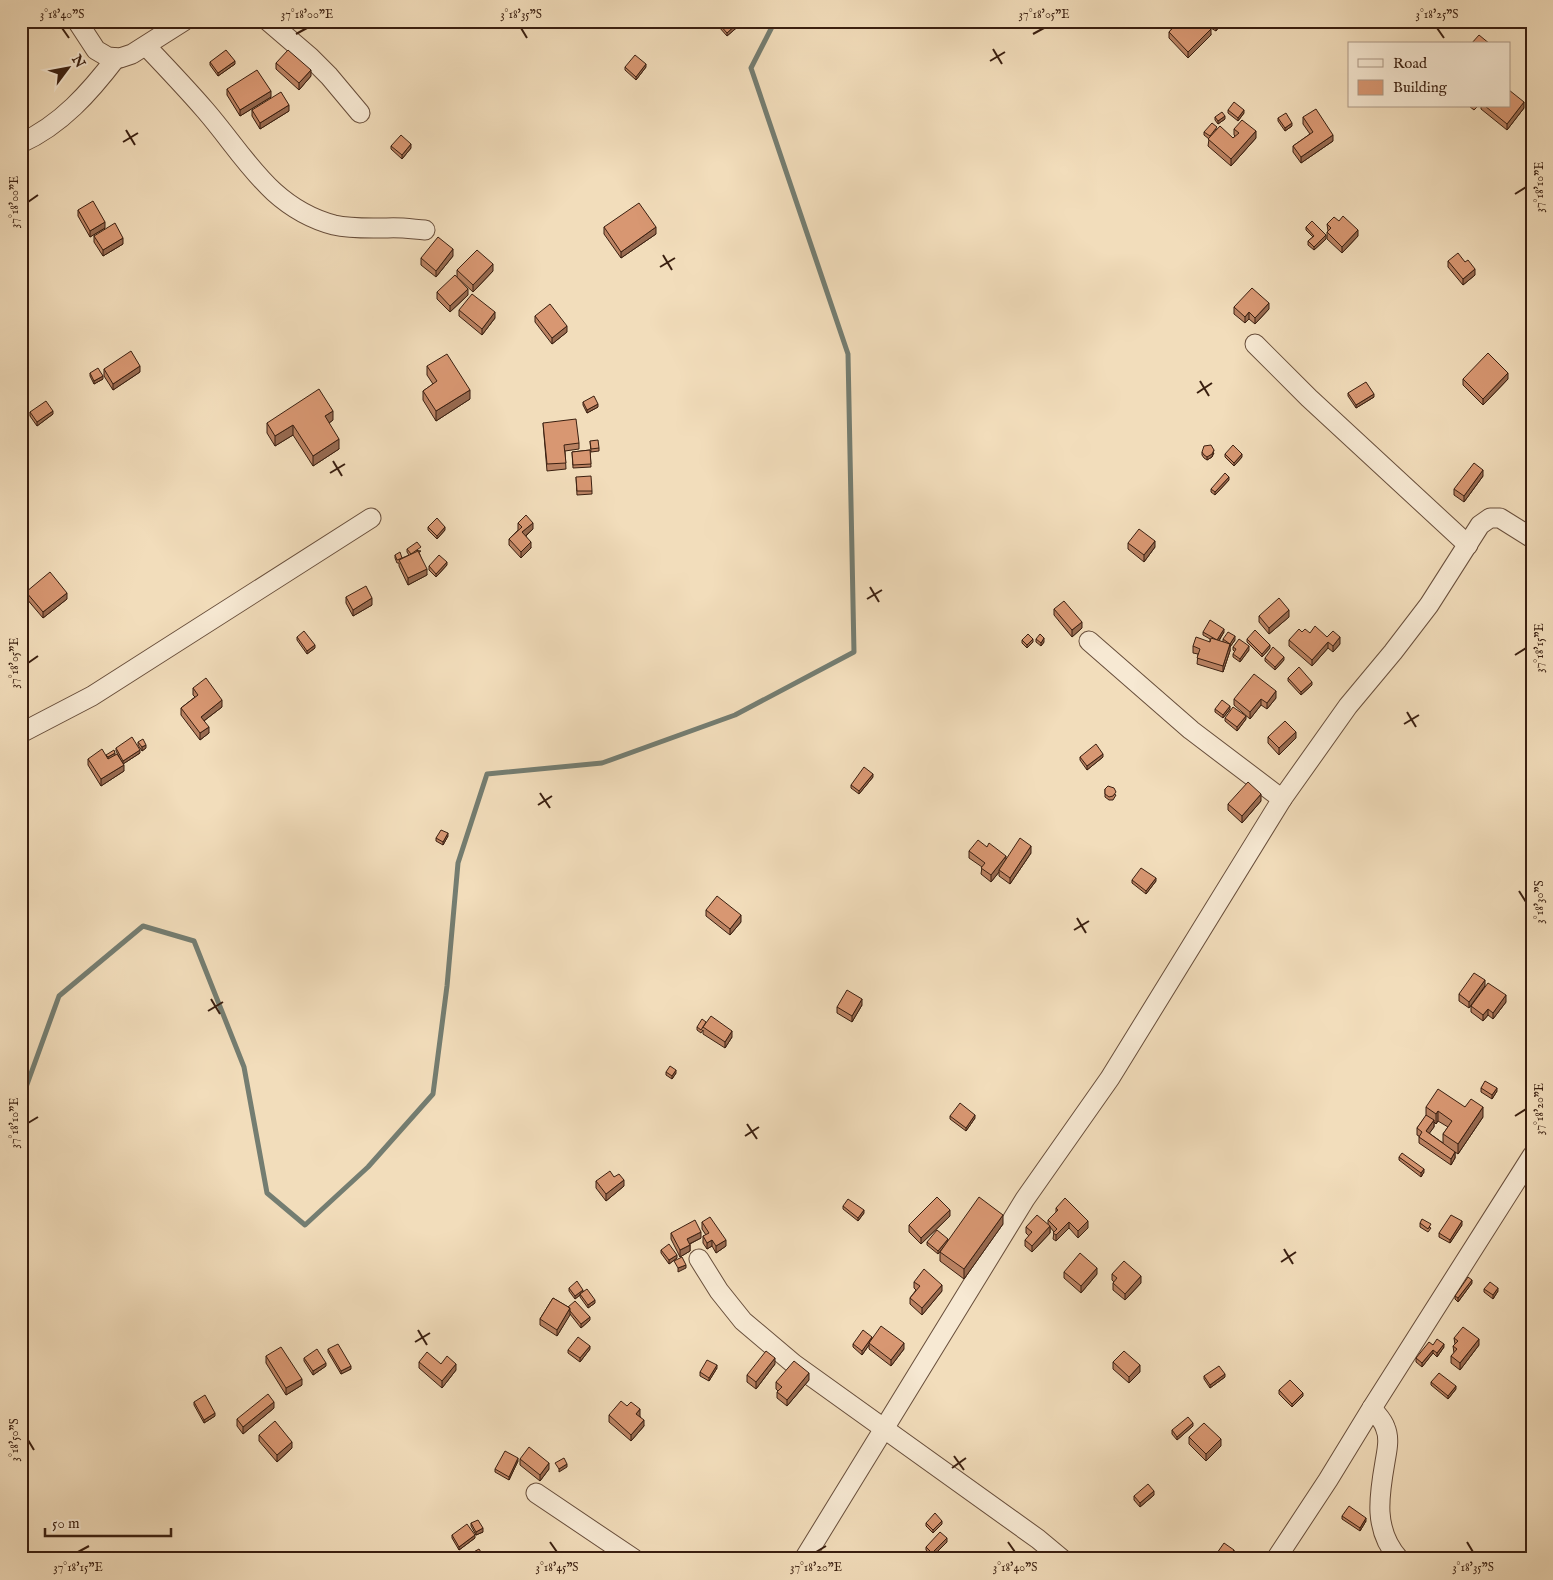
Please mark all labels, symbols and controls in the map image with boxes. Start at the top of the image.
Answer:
text: 3°18'40"S [40,7,84,22]
text: 37°18'00"E [281,7,333,22]
text: 3°18'35"S [500,7,542,22]
text: 37°18'05"E [1019,7,1069,22]
text: 3°18'25"S [1416,7,1458,22]
north arrow [42,42,92,92]
legend [1348,42,1510,108]
text: N [67,51,89,72]
text: Road [1393,54,1428,73]
text: Building [1393,78,1448,97]
text: 37°18'10"E [1532,162,1547,212]
text: 37°18'00"E [7,176,22,228]
text: 37°18'15"E [1532,623,1547,673]
text: 37°18'05"E [7,638,22,688]
text: 3°18'30"S [1532,880,1547,924]
text: 37°18'20"E [1532,1083,1547,1135]
text: 37°18'10"E [7,1098,22,1148]
text: 3°18'50"S [7,1418,22,1462]
scale bar [45,1505,171,1537]
text: 50 m [52,1514,80,1533]
text: 37°18'15"E [53,1560,103,1575]
text: 3°18'45"S [535,1560,579,1575]
text: 37°18'20"E [790,1560,842,1575]
text: 3°18'40"S [993,1560,1037,1575]
text: 3°18'35"S [1452,1560,1494,1575]

